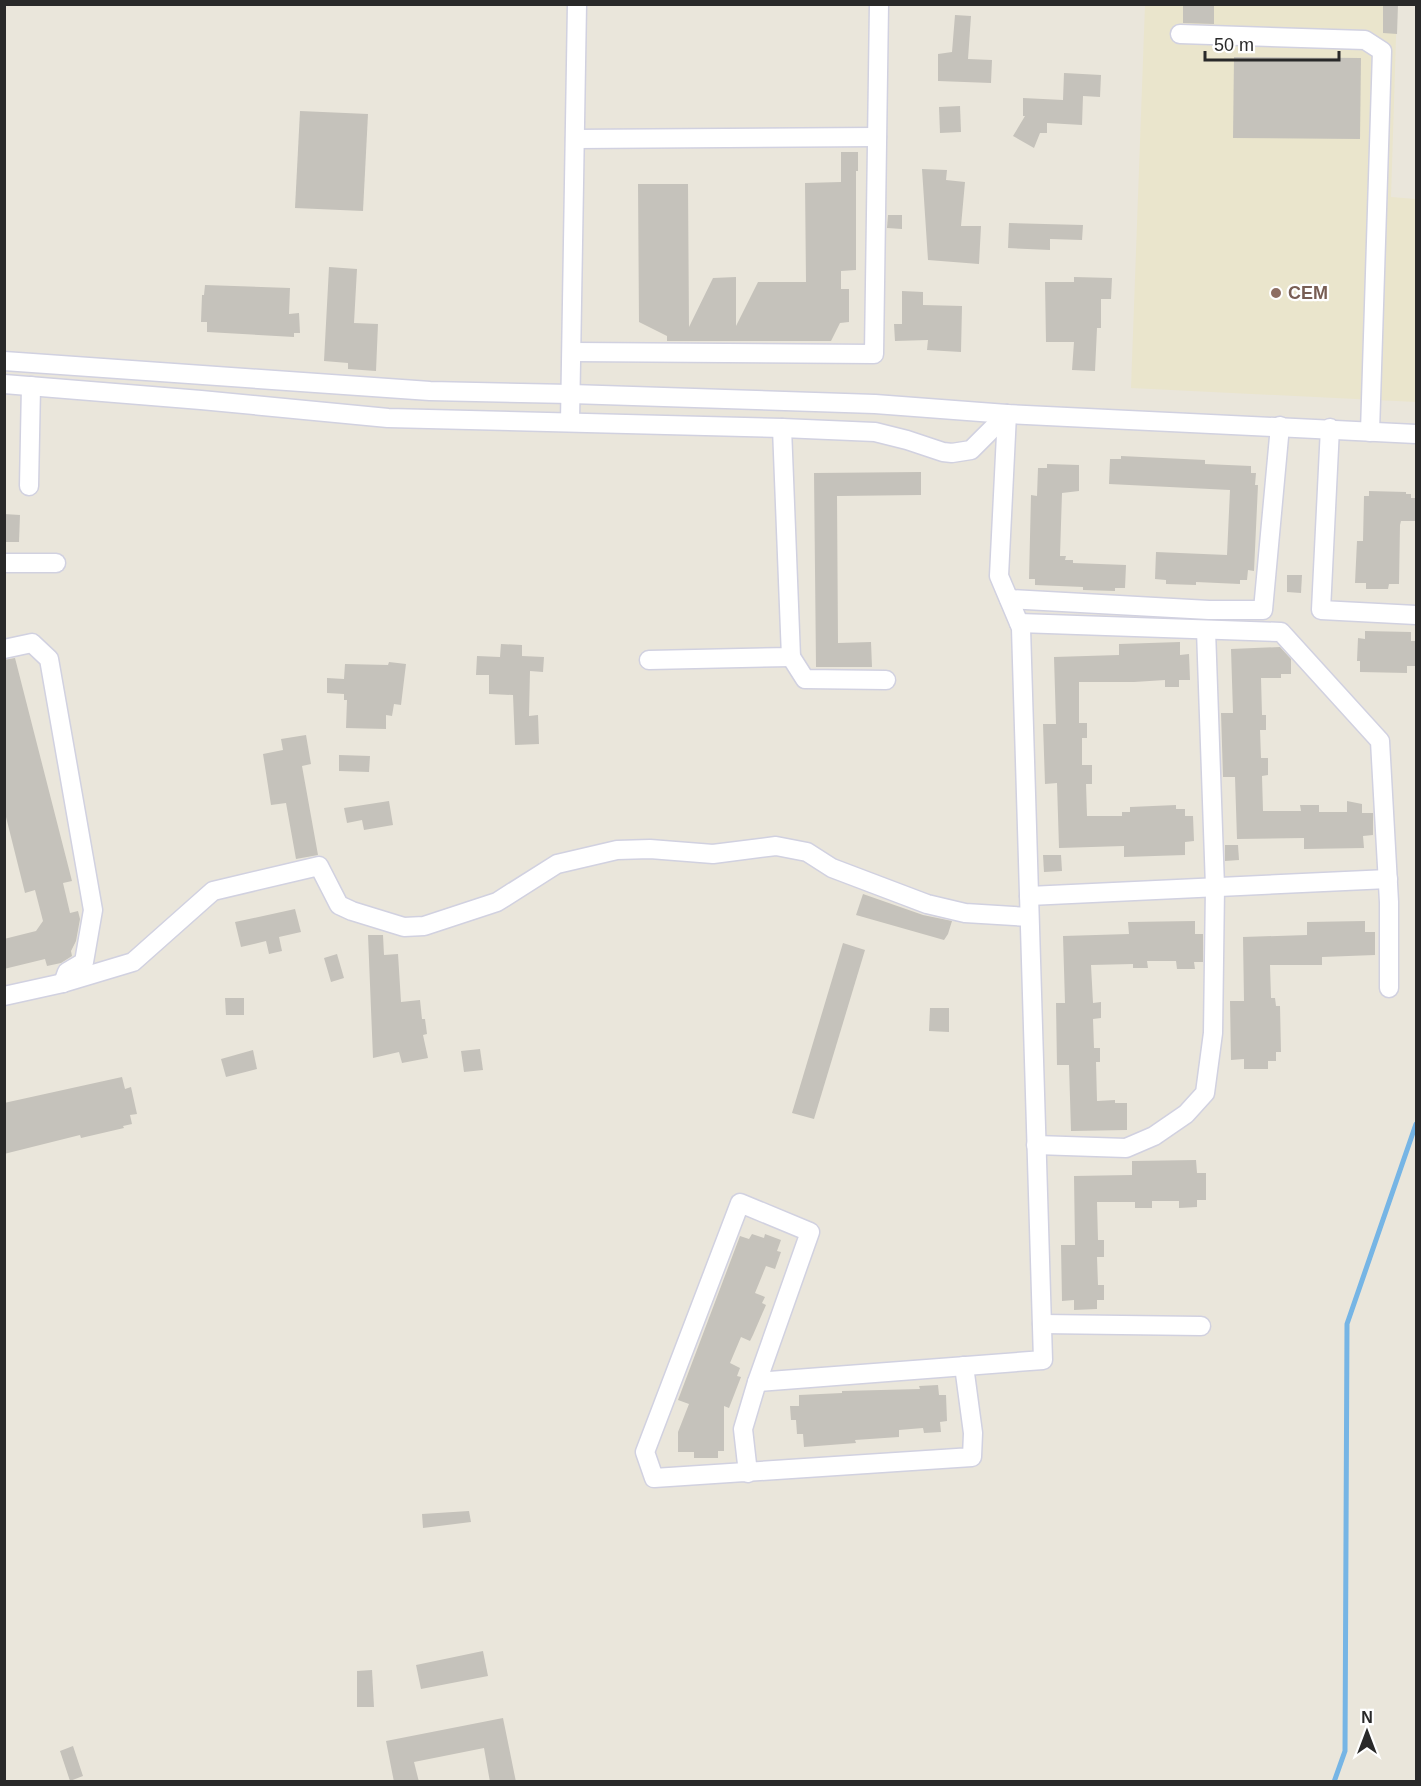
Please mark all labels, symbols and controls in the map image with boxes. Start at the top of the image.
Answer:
scale bar [1205,24,1338,62]
text: 50 m [1214,35,1254,55]
place label: CEM [1288,283,1328,303]
marker: CEM [1269,286,1283,300]
north arrow [1337,1702,1397,1762]
text: N [1361,1709,1373,1726]

